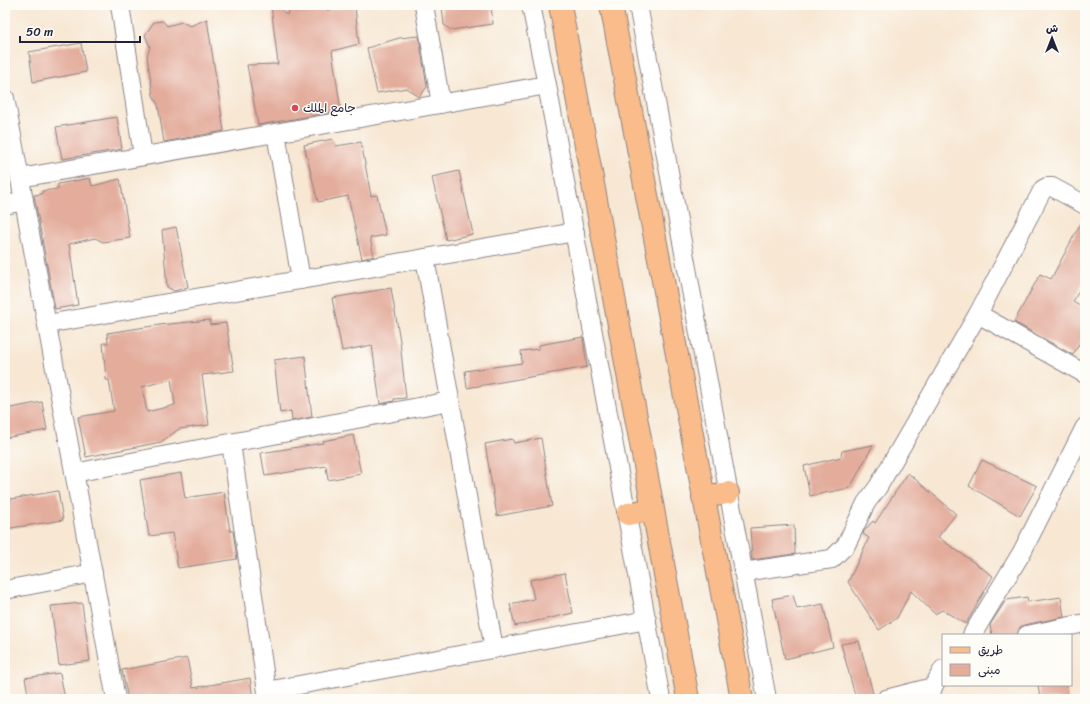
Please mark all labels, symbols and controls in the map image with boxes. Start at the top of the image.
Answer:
scale bar [20,18,140,44]
north arrow [1032,18,1072,58]
text: ش [1046,19,1058,38]
text: 50 m [26,21,53,43]
place label: جامع الملك [303,97,356,119]
marker: جامع الملك [290,103,300,113]
legend [942,634,1072,686]
text: طريق [978,639,1003,661]
text: مبنى [978,659,1001,681]

